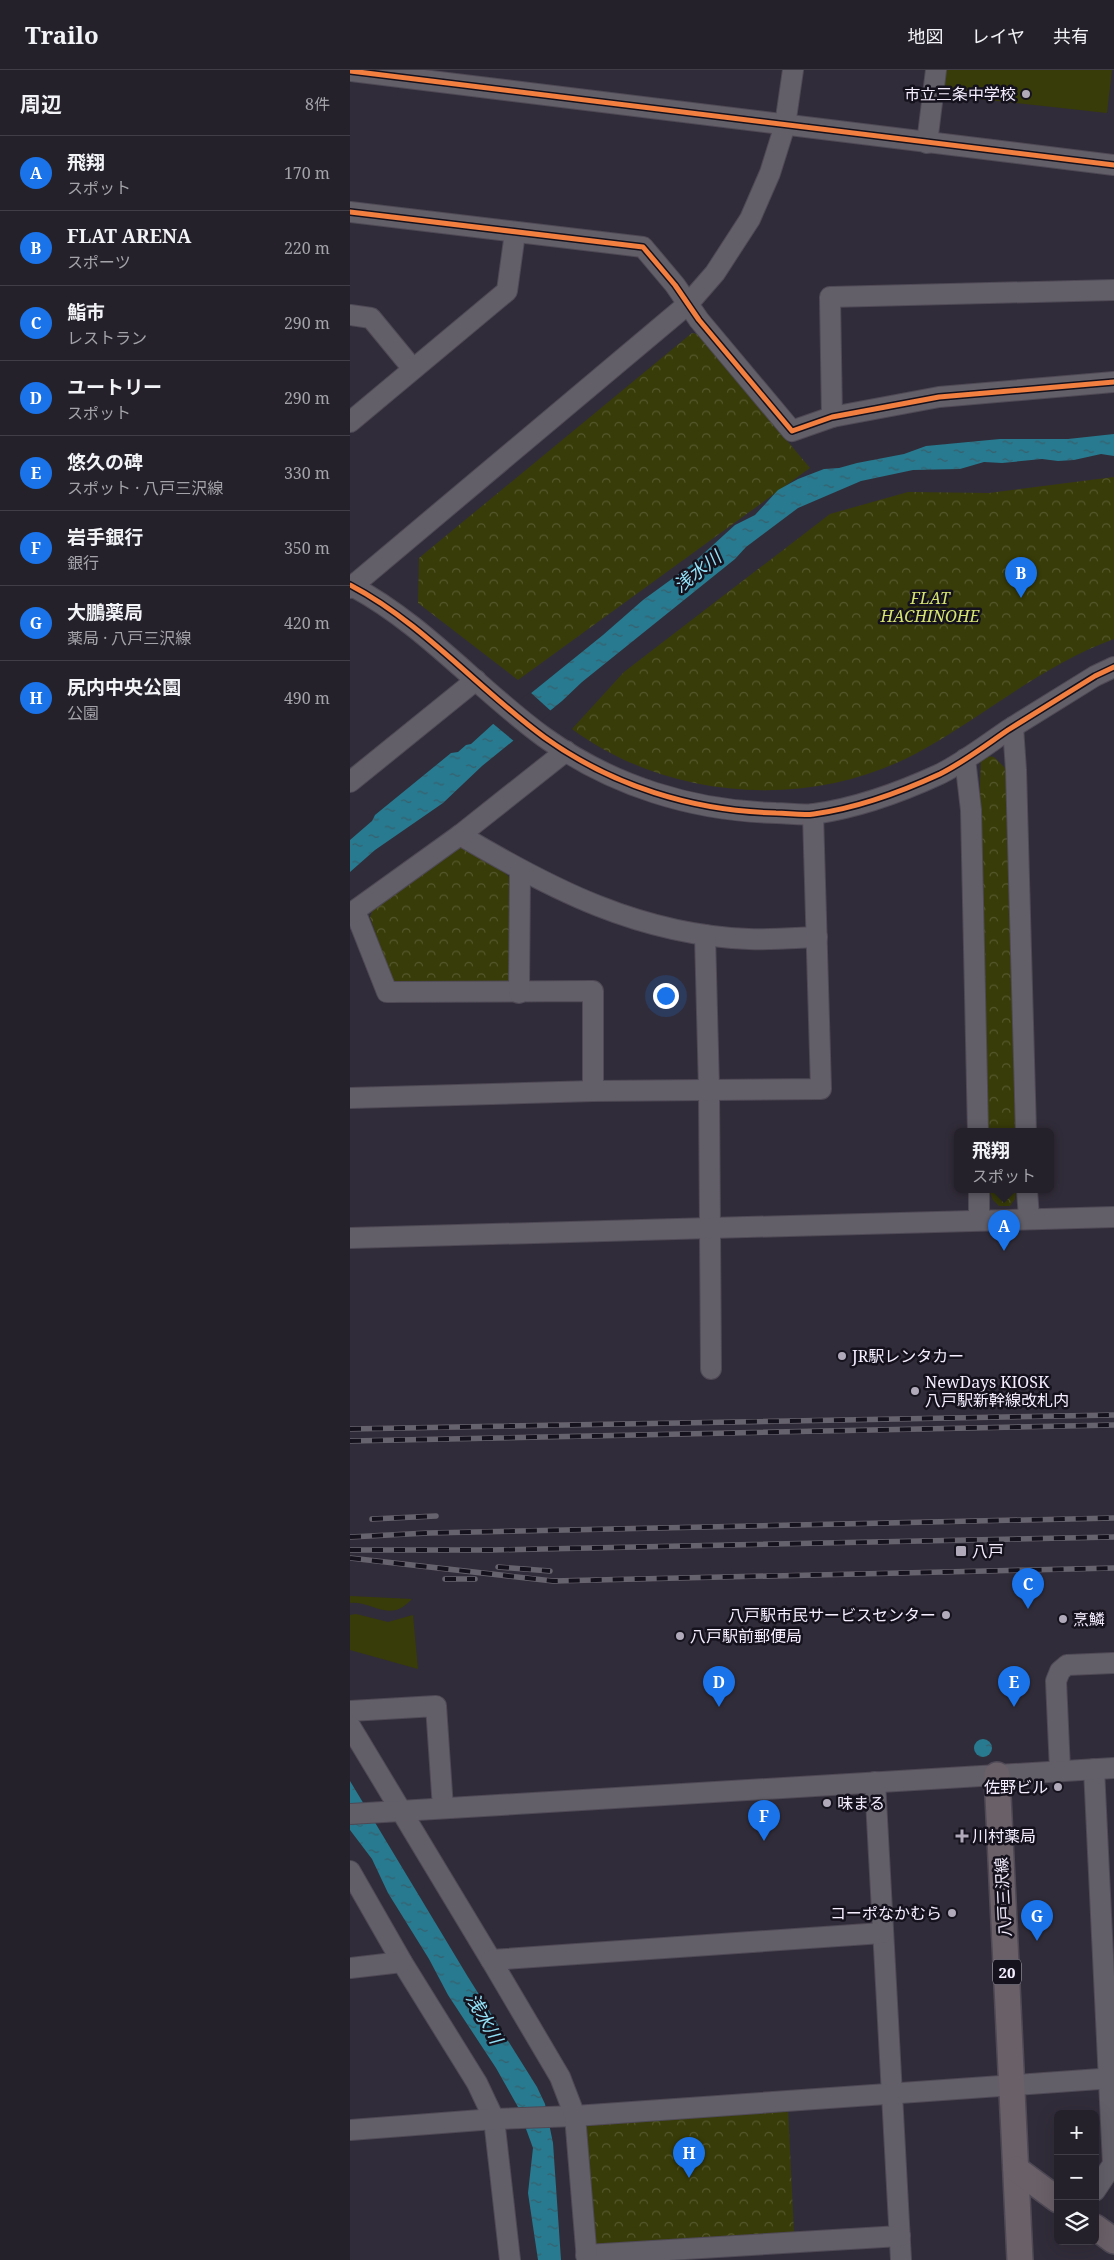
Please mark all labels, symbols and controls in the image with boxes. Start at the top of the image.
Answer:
text: Trailo [25,18,99,51]
text: 地図 [908,24,944,48]
text: レイヤ [972,24,1025,48]
text: 共有 [1053,24,1089,48]
place label: 市立三条中学校 [904,83,1016,105]
marker: 市立三条中学校 [1020,88,1032,100]
text: 周辺 [20,90,62,118]
text: 8件 [305,93,330,115]
text: 飛翔 [67,149,105,175]
text: A [30,162,42,184]
text: 170 m [284,162,330,184]
text: スポット [67,177,131,199]
text: FLAT ARENA [67,223,191,249]
text: B [31,237,41,259]
text: 220 m [284,237,330,259]
text: スポーツ [67,251,131,273]
text: 鮨市 [67,299,105,325]
text: C [31,312,41,334]
text: 290 m [284,312,330,334]
text: レストラン [67,327,147,349]
text: ユートリー [67,374,162,400]
text: D [30,387,42,409]
text: 290 m [284,387,330,409]
text: スポット [67,402,131,424]
text: 悠久の碑 [67,449,143,475]
text: E [31,462,41,484]
text: 330 m [284,462,330,484]
text: スポット · 八戸三沢線 [67,477,223,499]
text: 岩手銀行 [67,524,143,550]
text: F [31,537,41,559]
text: 350 m [284,537,330,559]
water label: 浅水川 [668,544,727,597]
text: 銀行 [67,552,99,574]
pin: B [1005,557,1037,598]
park label: FLAT HACHINOHE [880,587,981,627]
text: 大鵬薬局 [67,599,143,625]
text: G [30,612,42,634]
text: 420 m [284,612,330,634]
text: 薬局 · 八戸三沢線 [67,627,191,649]
text: 尻内中央公園 [67,674,181,700]
text: H [29,687,43,709]
text: 490 m [284,687,330,709]
text: 公園 [67,702,99,724]
your location [653,983,679,1009]
popup [954,1128,1054,1193]
text: 飛翔 [972,1137,1010,1163]
text: スポット [972,1165,1036,1187]
pin: A [988,1210,1020,1251]
place label: JR駅レンタカー [851,1345,964,1367]
marker: JR駅レンタカー [836,1350,848,1362]
place label: NewDays KIOSK 八戸駅新幹線改札内 [925,1371,1069,1411]
marker: NewDays KIOSK 八戸駅新幹線改札内 [909,1385,921,1397]
place label: 八戸 [972,1540,1004,1562]
marker: 八戸 [954,1544,968,1558]
pin: C [1012,1568,1044,1609]
place label: 八戸駅市民サービスセンター [728,1604,936,1626]
place label: 烹鱗 [1073,1608,1105,1630]
marker: 八戸駅市民サービスセンター [940,1609,952,1621]
marker: 烹鱗 [1057,1613,1069,1625]
place label: 八戸駅前郵便局 [690,1625,802,1647]
marker: 八戸駅前郵便局 [674,1630,686,1642]
pin: D [703,1666,735,1707]
pin: E [998,1666,1030,1707]
place label: 佐野ビル [984,1776,1048,1798]
marker: 佐野ビル [1052,1781,1064,1793]
place label: 味まる [837,1792,885,1814]
marker: 味まる [821,1797,833,1809]
pin: F [748,1800,780,1841]
place label: 川村薬局 [972,1825,1036,1847]
marker: 川村薬局 [956,1830,968,1842]
street label: 八戸三沢線 [990,1856,1016,1938]
pin: G [1021,1900,1053,1941]
place label: コーポなかむら [830,1902,942,1924]
marker: コーポなかむら [946,1907,958,1919]
road number: 20 [993,1960,1021,1984]
water label: 浅水川 [461,1989,510,2049]
map controls [1054,2110,1099,2245]
button: + [1054,2110,1099,2155]
pin: H [673,2137,705,2178]
button: − [1054,2155,1099,2200]
button: layers [1054,2200,1099,2245]

